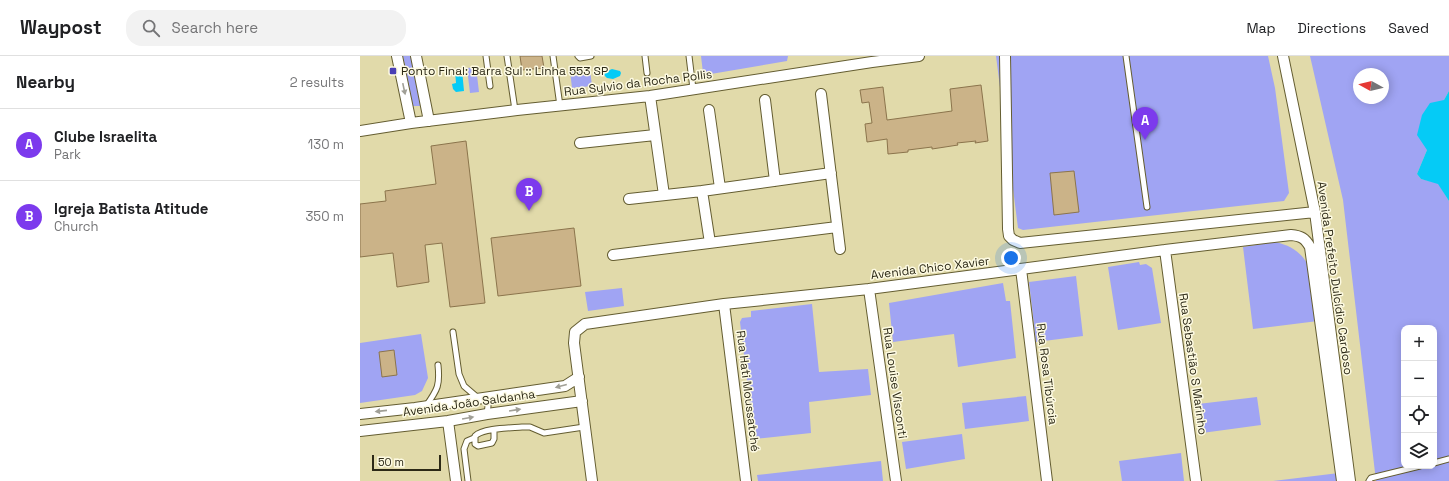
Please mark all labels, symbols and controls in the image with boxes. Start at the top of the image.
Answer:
search box [126,10,406,46]
text: Waypost [20,15,102,40]
icon: search [140,17,162,39]
text: Search here [172,18,258,37]
text: Map [1246,19,1276,37]
text: Directions [1298,19,1366,37]
text: Saved [1388,19,1429,37]
place label: Ponto Final: Barra Sul :: Linha 553 SP [401,63,608,79]
marker: Ponto Final: Barra Sul :: Linha 553 SP [388,66,398,76]
street label: Rua Sylvio da Rocha Pollis [563,66,713,100]
north arrow [1353,68,1389,104]
text: Nearby [16,71,75,93]
text: 2 results [290,74,344,91]
one-way arrow [402,83,408,96]
pin: A [1132,107,1158,140]
text: Clube Israelita [54,127,157,146]
text: A [25,136,33,153]
text: 130 m [308,136,344,153]
text: Park [54,146,81,163]
pin: B [516,178,542,211]
street label: Avenida Prefeito Dulcídio Cardoso [1313,180,1357,376]
text: Igreja Batista Atitude [54,199,208,218]
text: B [25,208,33,225]
text: 350 m [306,208,344,225]
text: Church [54,218,99,235]
your location [1001,248,1021,268]
street label: Avenida Chico Xavier [870,253,991,283]
street label: Rua Sebastião S Marinho [1175,292,1211,436]
street label: Rua Rosa Tibúrcia [1033,322,1061,426]
map controls [1401,325,1437,469]
button: + [1401,325,1437,361]
street label: Rua Louise Visconti [879,326,911,440]
street label: Rua Hati Moussatché [733,329,763,453]
button: − [1401,361,1437,397]
one-way arrow [555,383,567,389]
street label: Avenida João Saldanha [402,386,536,420]
button: locate [1401,397,1437,433]
one-way arrow [509,407,521,413]
one-way arrow [375,408,387,415]
one-way arrow [462,414,474,420]
button: layers [1401,433,1437,469]
scale bar [372,453,441,472]
text: 50 m [378,455,404,469]

